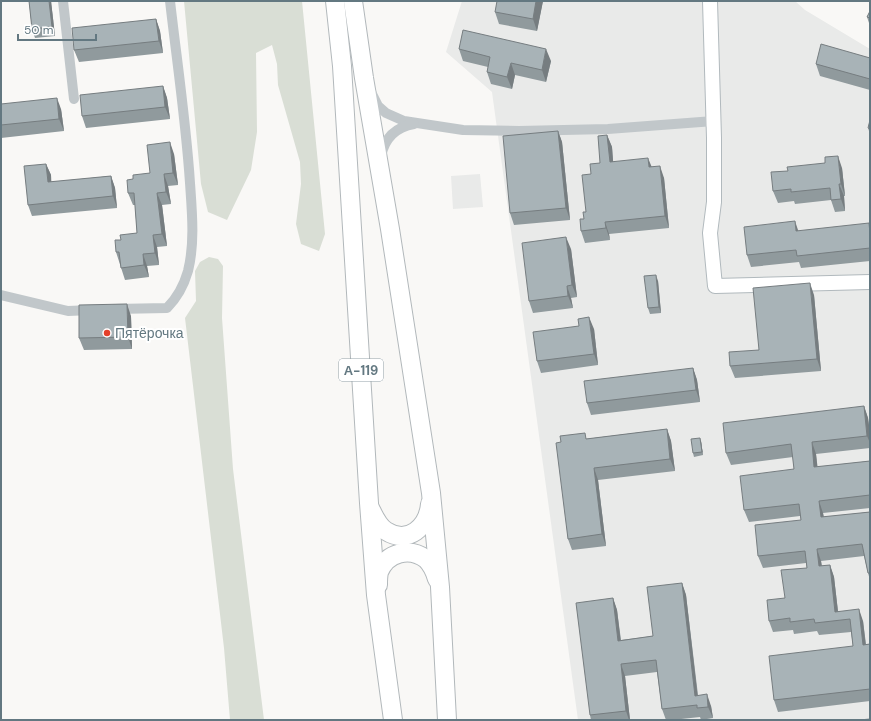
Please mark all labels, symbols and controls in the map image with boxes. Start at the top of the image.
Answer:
scale bar [18,16,96,42]
text: 50 m [24,22,53,38]
place label: Пятёрочка [115,324,184,342]
marker: Пятёрочка [102,328,112,338]
road number: А-119 [339,359,383,381]

